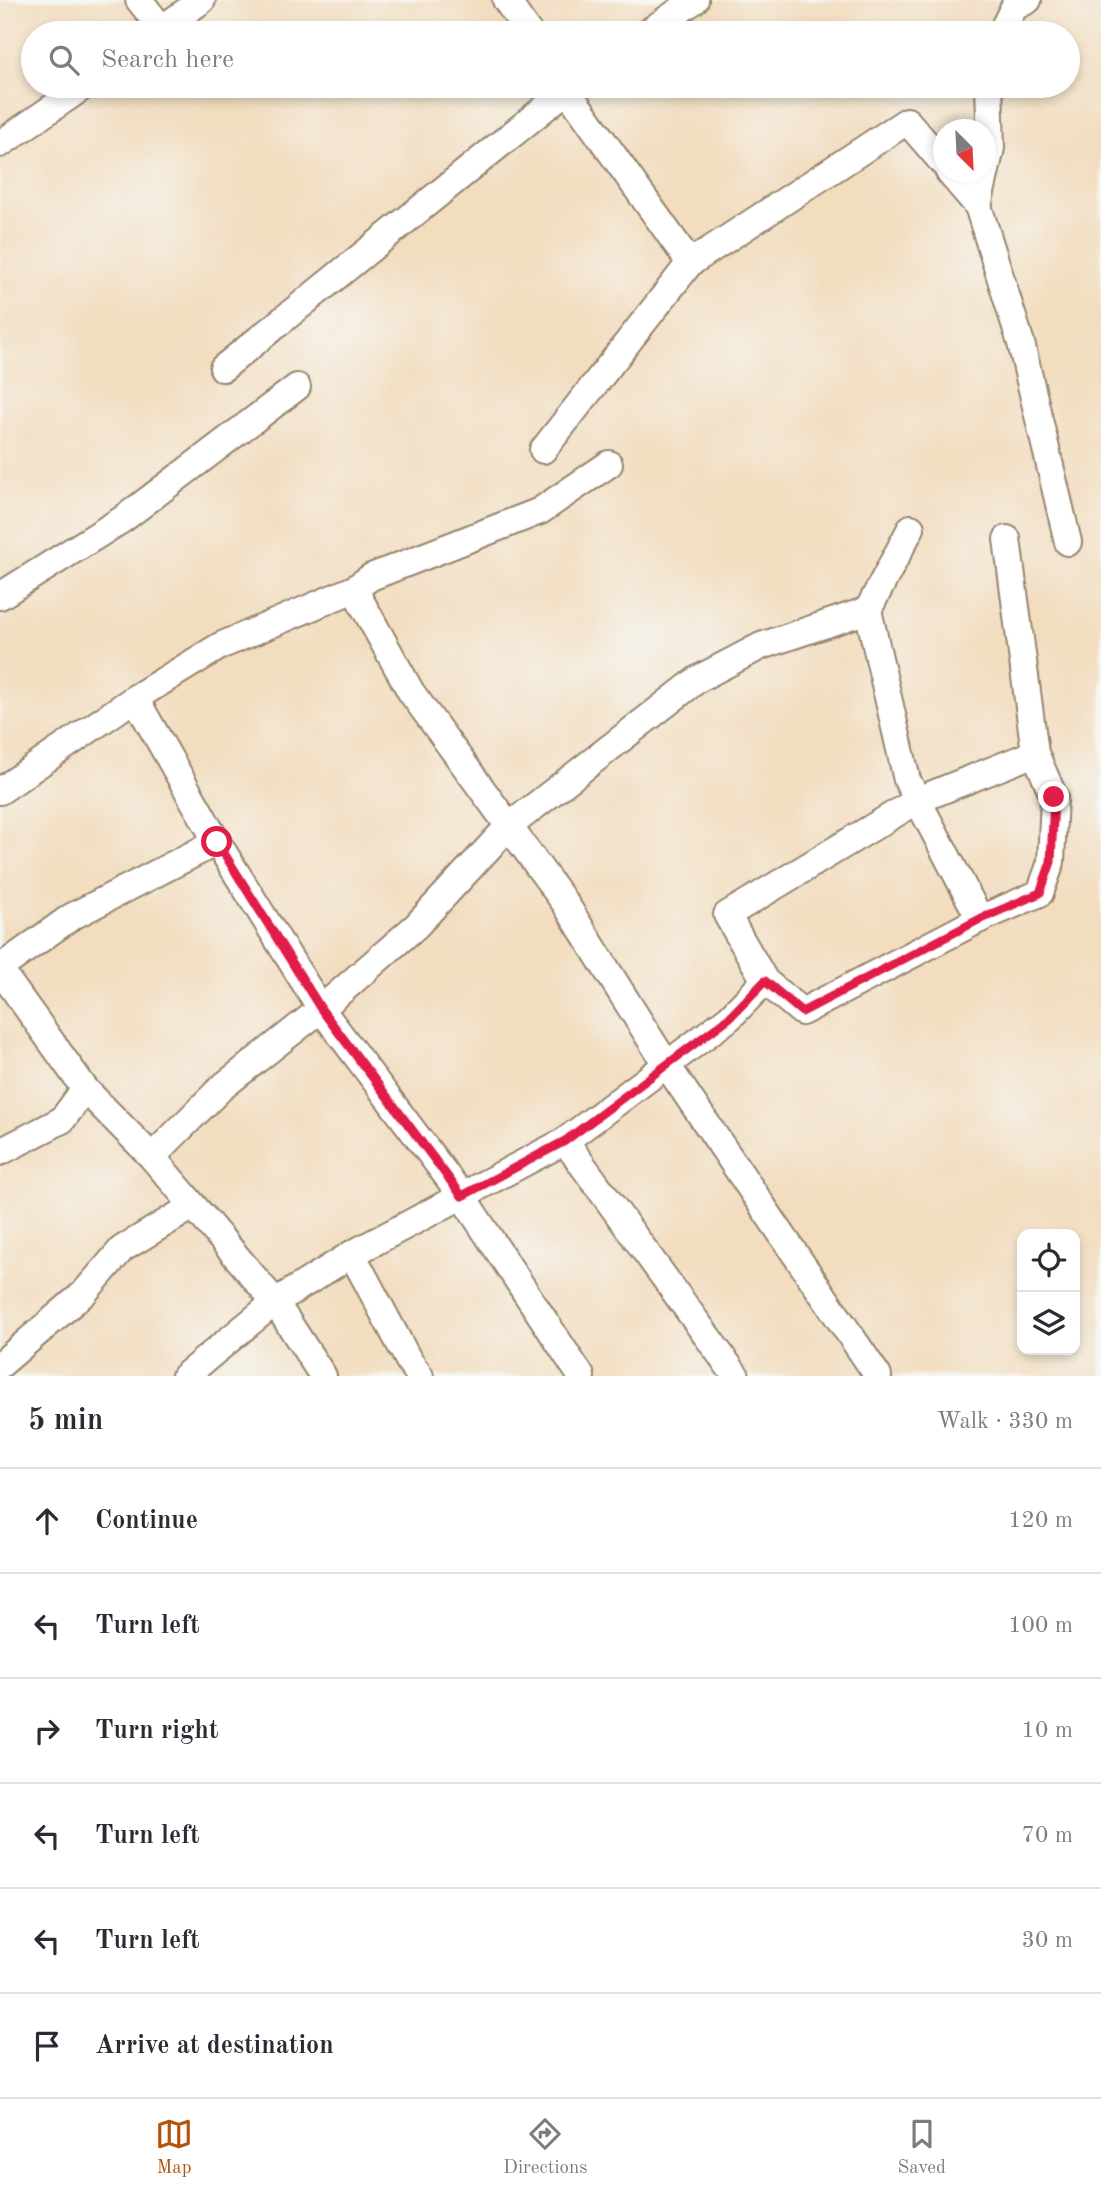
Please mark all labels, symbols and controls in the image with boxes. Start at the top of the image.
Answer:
search box [21,21,1080,98]
icon: search [45,41,83,79]
text: Search here [101,47,234,73]
north arrow [933,119,996,182]
route end [1038,781,1069,812]
route start [201,826,232,857]
map controls [1017,1229,1080,1355]
button: locate [1017,1229,1080,1292]
button: layers [1017,1292,1080,1355]
text: 5 min [28,1406,103,1436]
text: Walk · 330 m [937,1410,1073,1433]
icon: ahead [28,1502,66,1540]
text: Continue [95,1508,198,1534]
text: 120 m [1008,1509,1073,1532]
icon: left [28,1607,66,1645]
text: Turn left [95,1613,200,1639]
text: 100 m [1008,1614,1073,1637]
icon: right [28,1712,66,1750]
text: Turn right [95,1718,218,1744]
text: 10 m [1022,1719,1073,1742]
icon: left [28,1817,66,1855]
text: Turn left [95,1823,200,1849]
text: 70 m [1022,1824,1073,1847]
icon: left [28,1922,66,1960]
text: Turn left [95,1928,200,1954]
text: 30 m [1022,1929,1073,1952]
icon: arrive [28,2027,66,2065]
text: Arrive at destination [95,2033,334,2059]
tab: Map [155,2115,193,2180]
tab: Directions [503,2115,588,2180]
tab: Saved [898,2115,946,2180]

